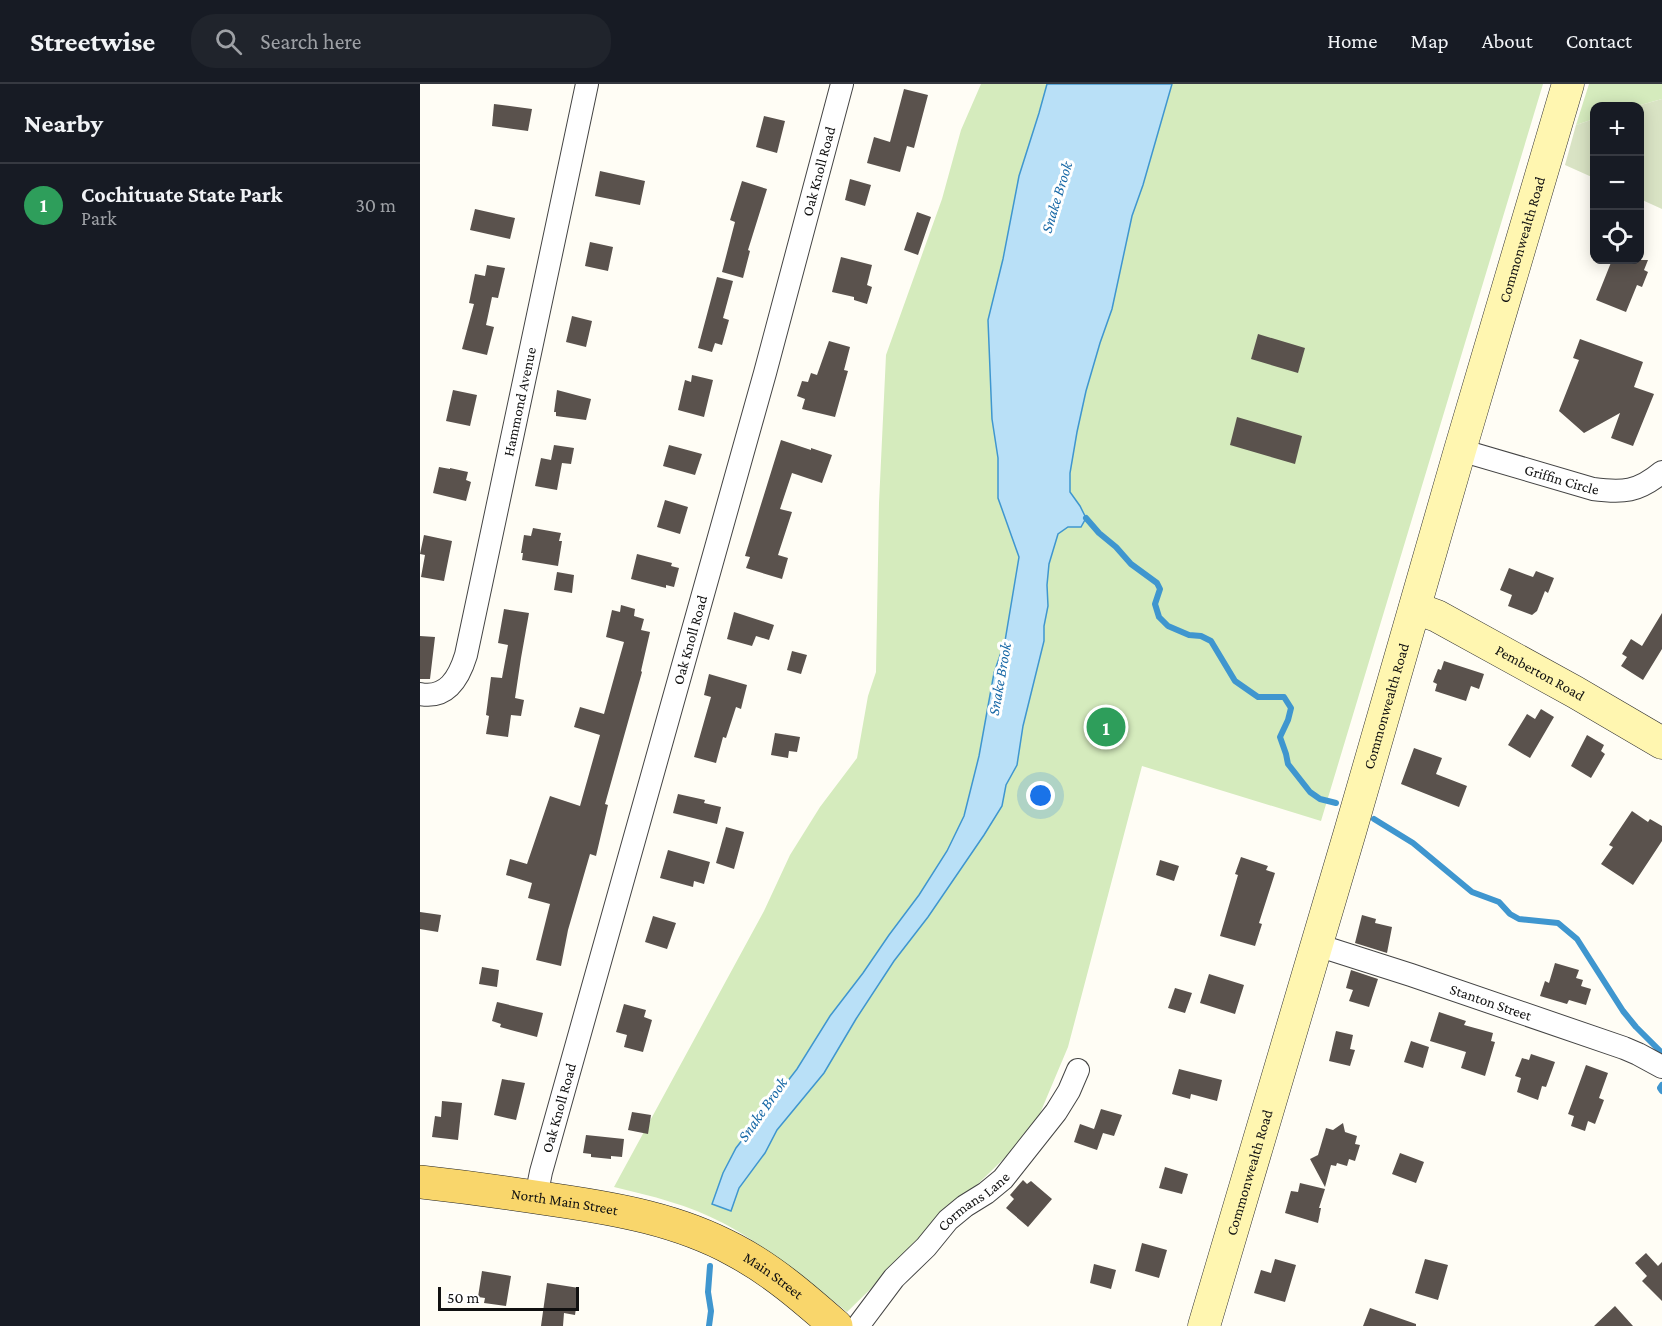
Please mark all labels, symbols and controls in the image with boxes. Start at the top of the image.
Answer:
search box [191,14,611,68]
icon: search [212,25,245,58]
text: Streetwise [30,26,155,57]
text: Search here [260,29,361,54]
text: Home [1327,29,1377,53]
text: Map [1410,29,1449,53]
text: About [1482,29,1533,53]
text: Contact [1566,29,1632,53]
map controls [1590,102,1644,264]
button: + [1590,102,1644,156]
text: Nearby [24,109,103,138]
street label: Oak Knoll Road [799,125,838,218]
button: − [1590,156,1644,210]
water label: Snake Brook [1038,158,1076,235]
street label: Commonwealth Road [1496,175,1548,304]
text: Cochituate State Park [81,182,283,207]
text: 1 [40,194,47,216]
text: 30 m [355,194,396,216]
text: Park [81,207,117,229]
button: locate [1590,210,1644,264]
street label: Hammond Avenue [500,345,539,458]
street label: Griffin Circle [1523,461,1600,498]
street label: Oak Knoll Road [670,593,710,687]
water label: Snake Brook [985,640,1014,717]
street label: Commonwealth Road [1360,641,1412,771]
street label: Pemberton Road [1493,642,1587,704]
pin: 1 [1086,704,1126,750]
your location [1026,781,1055,810]
street label: Stanton Street [1448,981,1535,1024]
street label: Oak Knoll Road [539,1061,579,1155]
water label: Snake Brook [734,1073,791,1144]
street label: Commonwealth Road [1223,1108,1276,1237]
street label: Cormans Lane [934,1169,1013,1234]
street label: North Main Street [510,1186,620,1219]
street label: Main Street [741,1249,807,1303]
scale bar [438,1284,579,1312]
text: 50 m [447,1289,479,1306]

